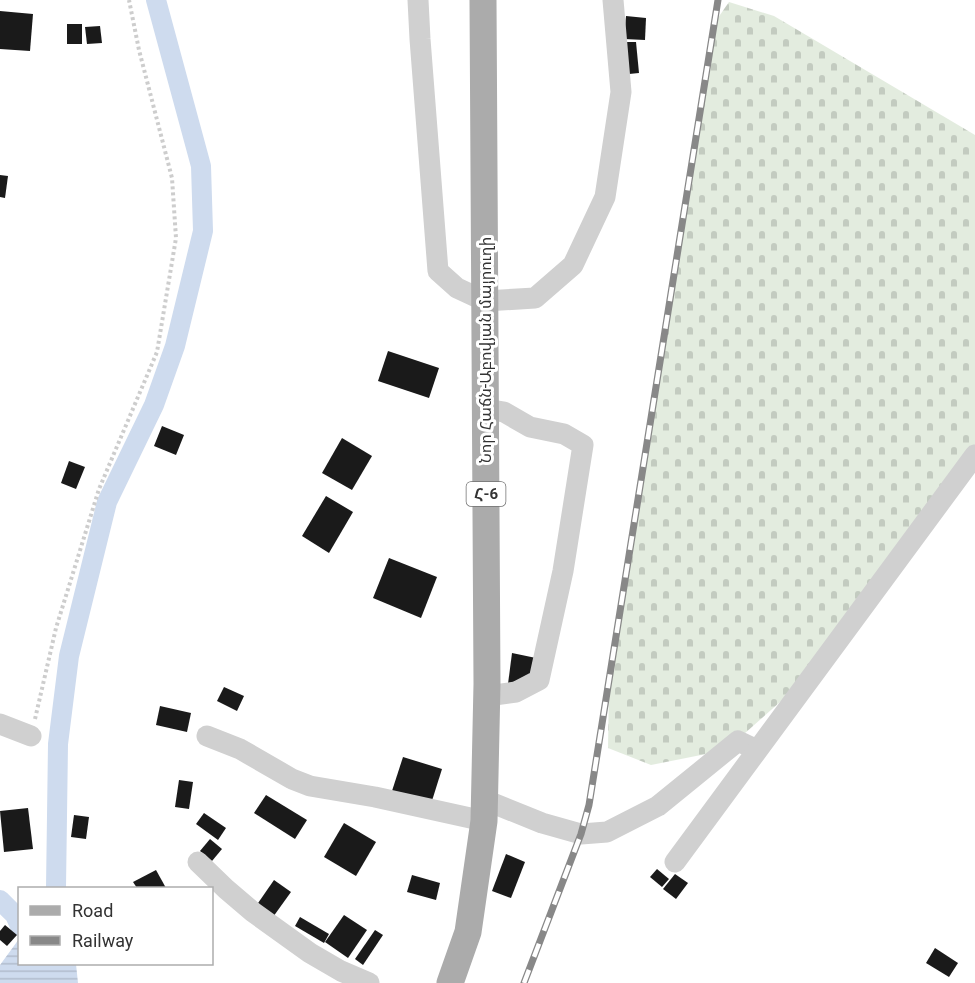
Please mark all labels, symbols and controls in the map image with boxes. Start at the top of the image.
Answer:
street label: Նոր Հաճն-Աբովյան մայրուղի [476,237,495,463]
road number: Հ-6 [466,482,506,506]
legend [18,887,213,965]
text: Road [72,900,113,921]
text: Railway [72,930,134,951]

